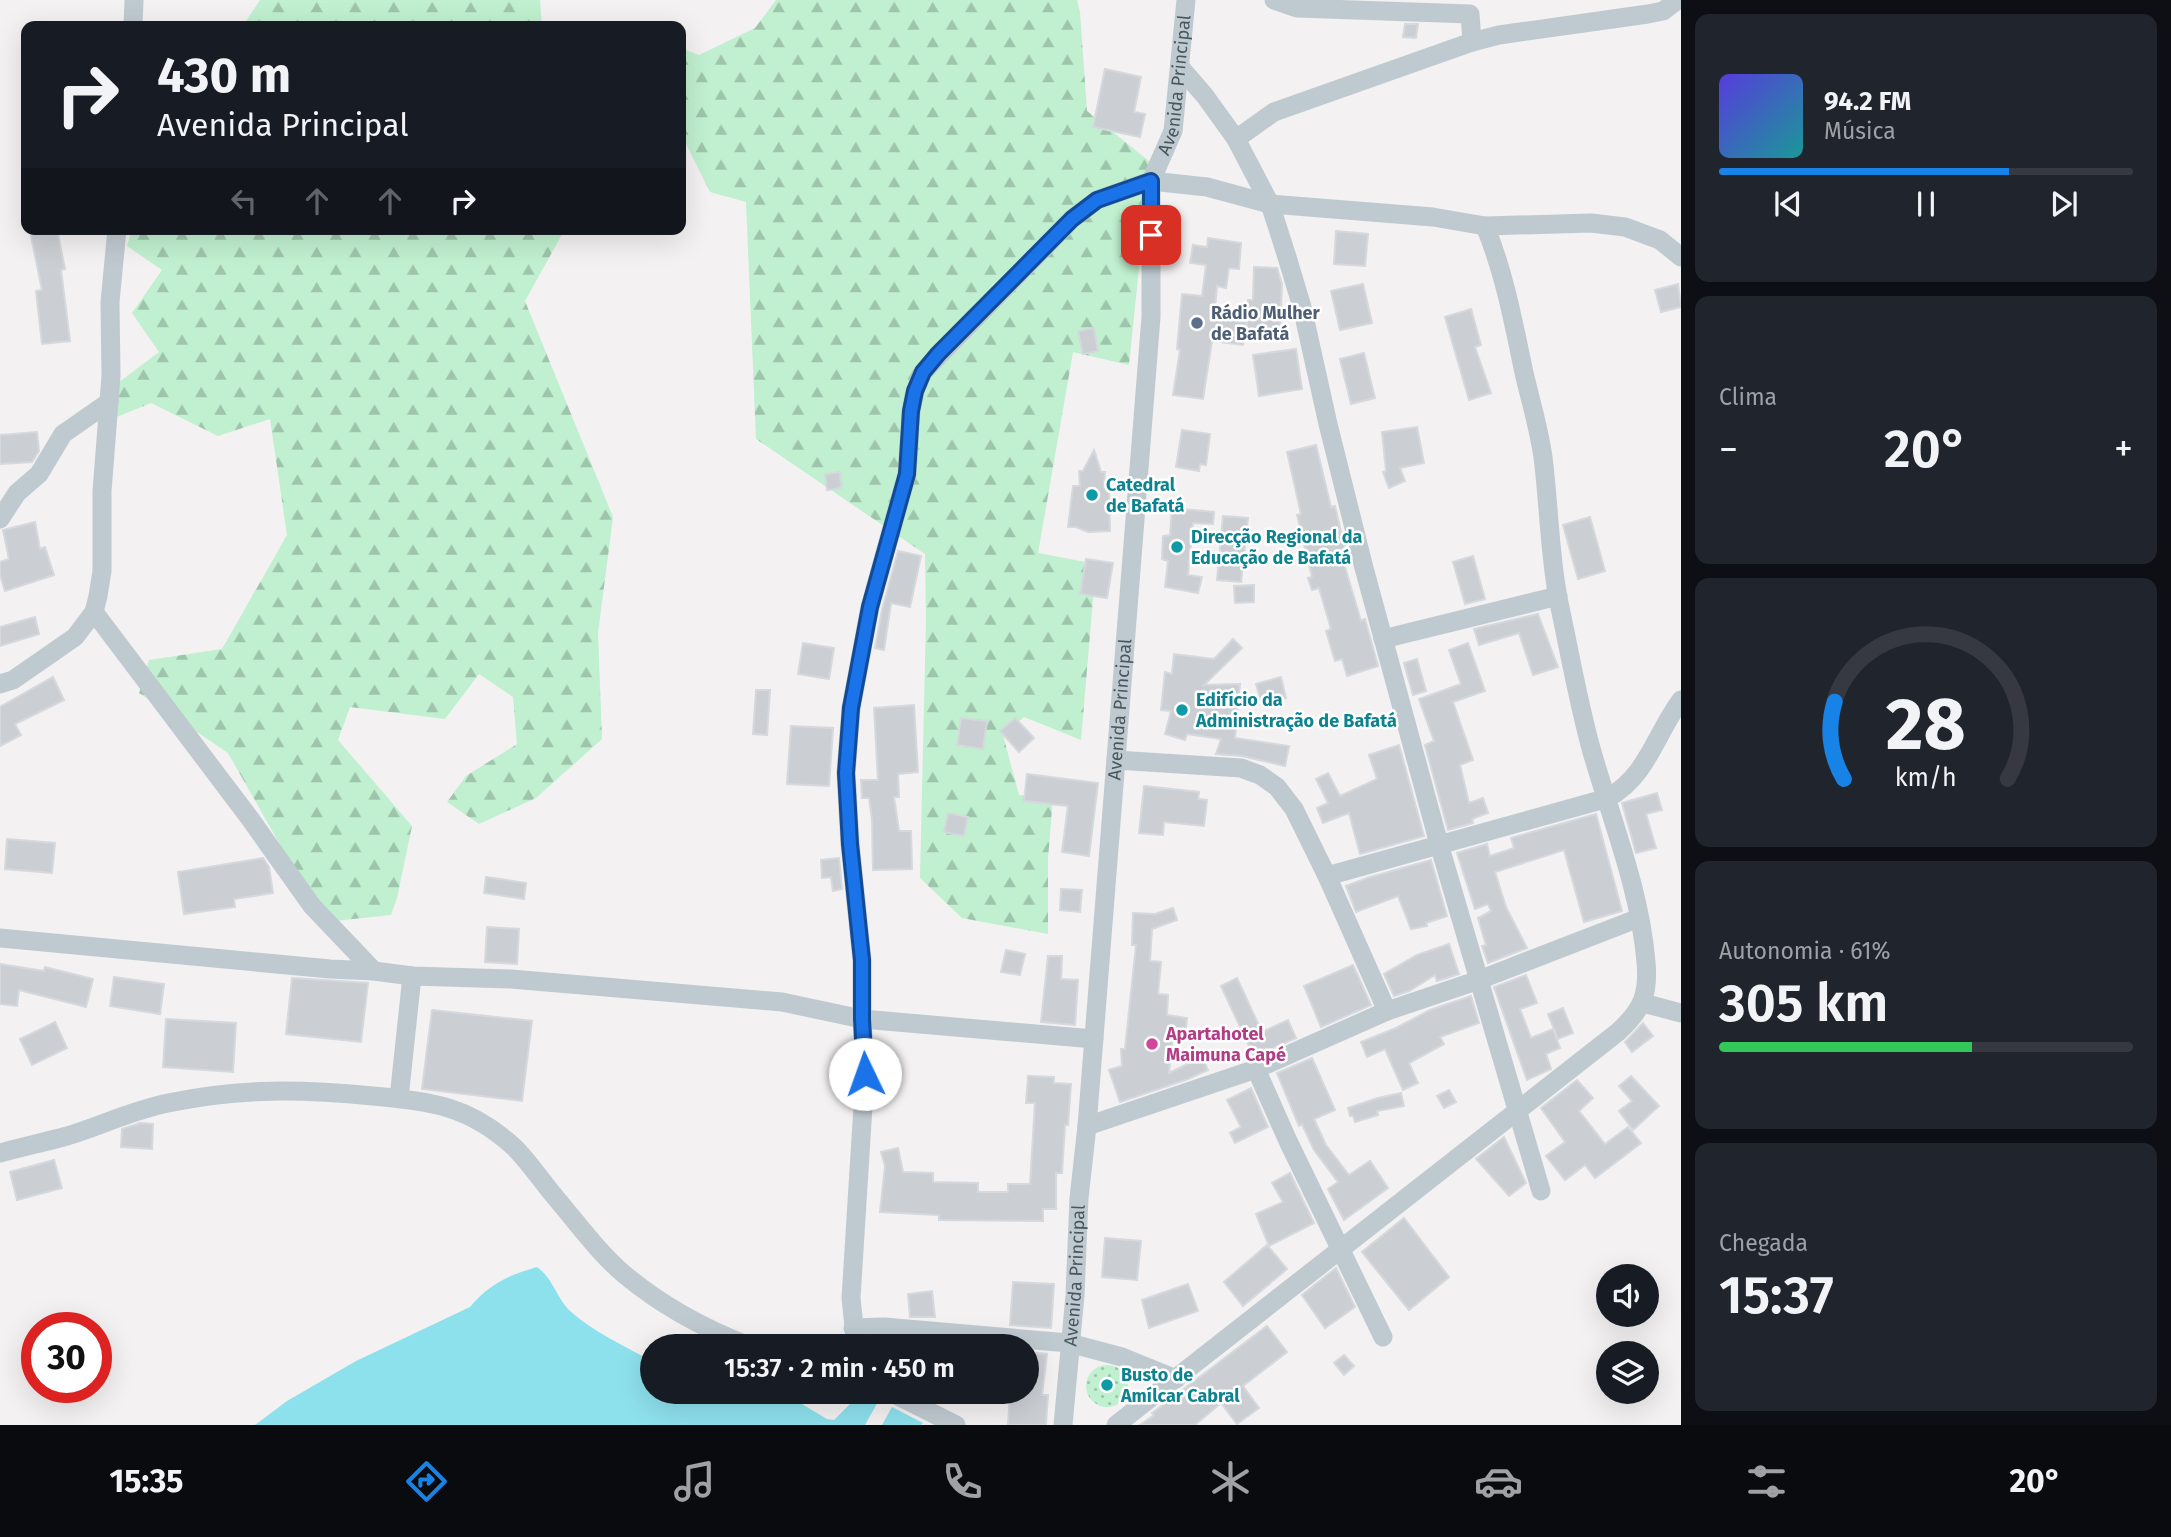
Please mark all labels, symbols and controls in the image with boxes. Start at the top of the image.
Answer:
street label: Avenida Principal [1153,14,1195,158]
text: 430 m [157,46,291,105]
icon: right [42,49,133,140]
text: 94.2 FM [1824,86,1911,117]
text: Avenida Principal [157,106,409,144]
text: Música [1824,117,1896,145]
icon: left [225,182,263,220]
icon: ahead [298,182,336,220]
icon: ahead [371,182,409,220]
icon: right [444,182,482,220]
icon: previous [1769,185,1807,223]
icon: pause [1907,185,1945,223]
icon: next [2045,185,2083,223]
pin [1121,205,1181,265]
icon: arrive [1132,216,1170,254]
place label: Rádio Mulher de Bafatá [1211,302,1321,345]
marker: Rádio Mulher de Bafatá [1189,315,1205,331]
text: Clima [1719,383,1777,411]
text: 20° [1884,418,1968,481]
text: − [1719,426,1738,472]
text: + [2114,426,2133,472]
place label: Catedral de Bafatá [1106,474,1185,517]
marker: Catedral de Bafatá [1084,487,1100,503]
place label: Direcção Regional da Educação de Bafatá [1191,526,1363,569]
marker: Direcção Regional da Educação de Bafatá [1169,539,1185,555]
street label: Avenida Principal [1103,638,1137,781]
text: 28 [1886,681,1966,768]
place label: Edifício da Administração de Bafatá [1195,689,1397,732]
marker: Edifício da Administração de Bafatá [1174,702,1190,718]
text: km/h [1895,762,1957,792]
text: Autonomia · 61% [1719,937,1890,965]
text: 305 km [1719,972,1888,1035]
place label: Apartahotel Maimuna Capé [1165,1023,1286,1066]
marker: Apartahotel Maimuna Capé [1144,1036,1160,1052]
position arrow [828,1037,902,1111]
street label: Avenida Principal [1059,1204,1090,1347]
text: Chegada [1719,1229,1808,1257]
map controls [1596,1264,1659,1404]
button: sound [1596,1264,1659,1327]
text: 15:37 [1719,1264,1834,1327]
speed limit sign: 30 [21,1312,112,1403]
button: layers [1596,1341,1659,1404]
text: 15:37 · 2 min · 450 m [724,1353,955,1384]
place label: Busto de Amílcar Cabral [1120,1364,1240,1407]
marker: Busto de Amílcar Cabral [1099,1377,1115,1393]
icon: directions [402,1457,451,1506]
icon: music [670,1457,719,1506]
icon: phone [938,1457,987,1506]
icon: climate [1206,1457,1255,1506]
icon: car [1474,1457,1523,1506]
icon: filters [1742,1457,1791,1506]
text: 15:35 [109,1462,183,1500]
text: 20° [2010,1462,2061,1500]

